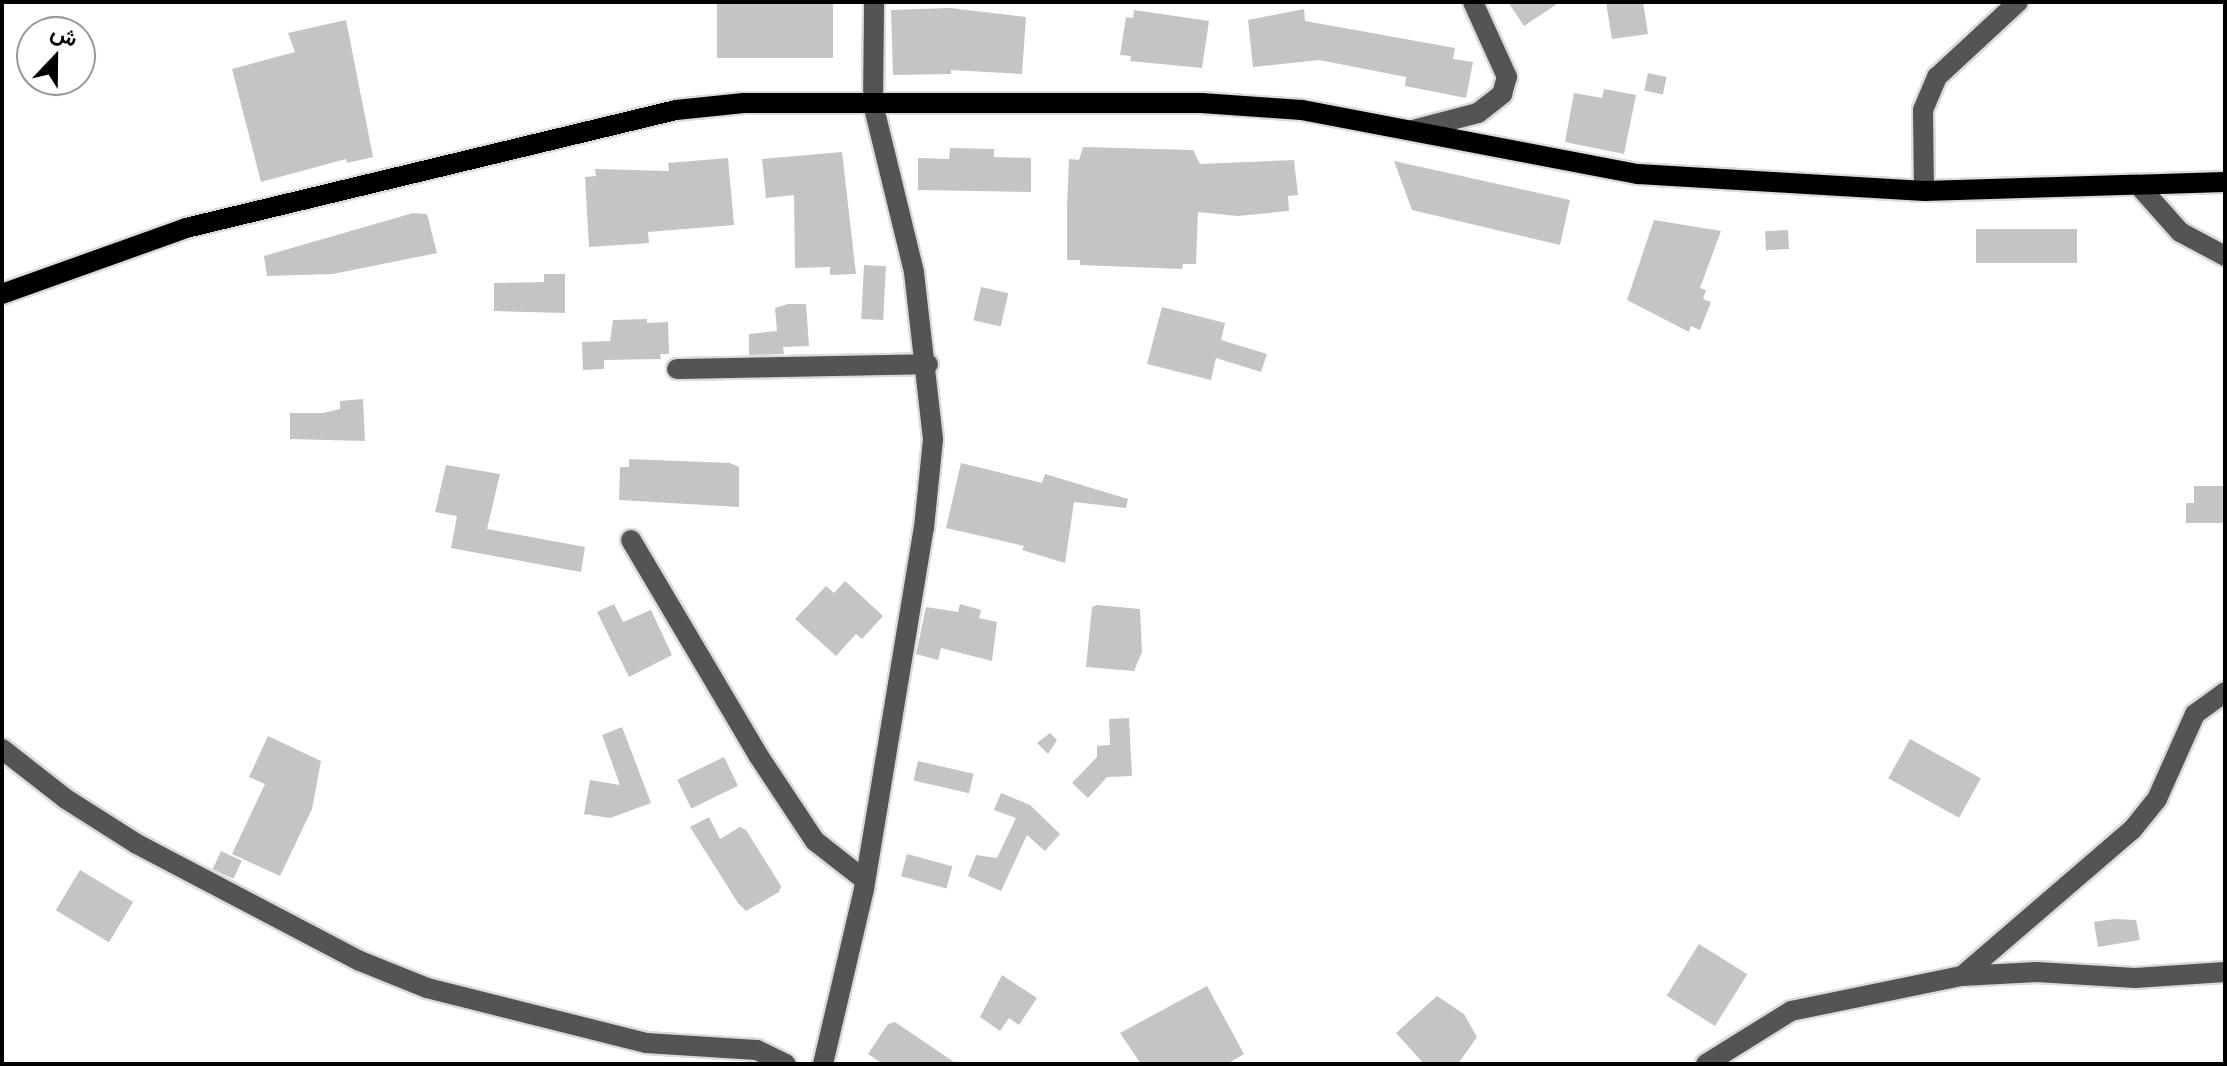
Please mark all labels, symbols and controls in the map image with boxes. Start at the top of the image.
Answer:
north arrow [16,16,96,96]
text: ش [47,18,82,53]

